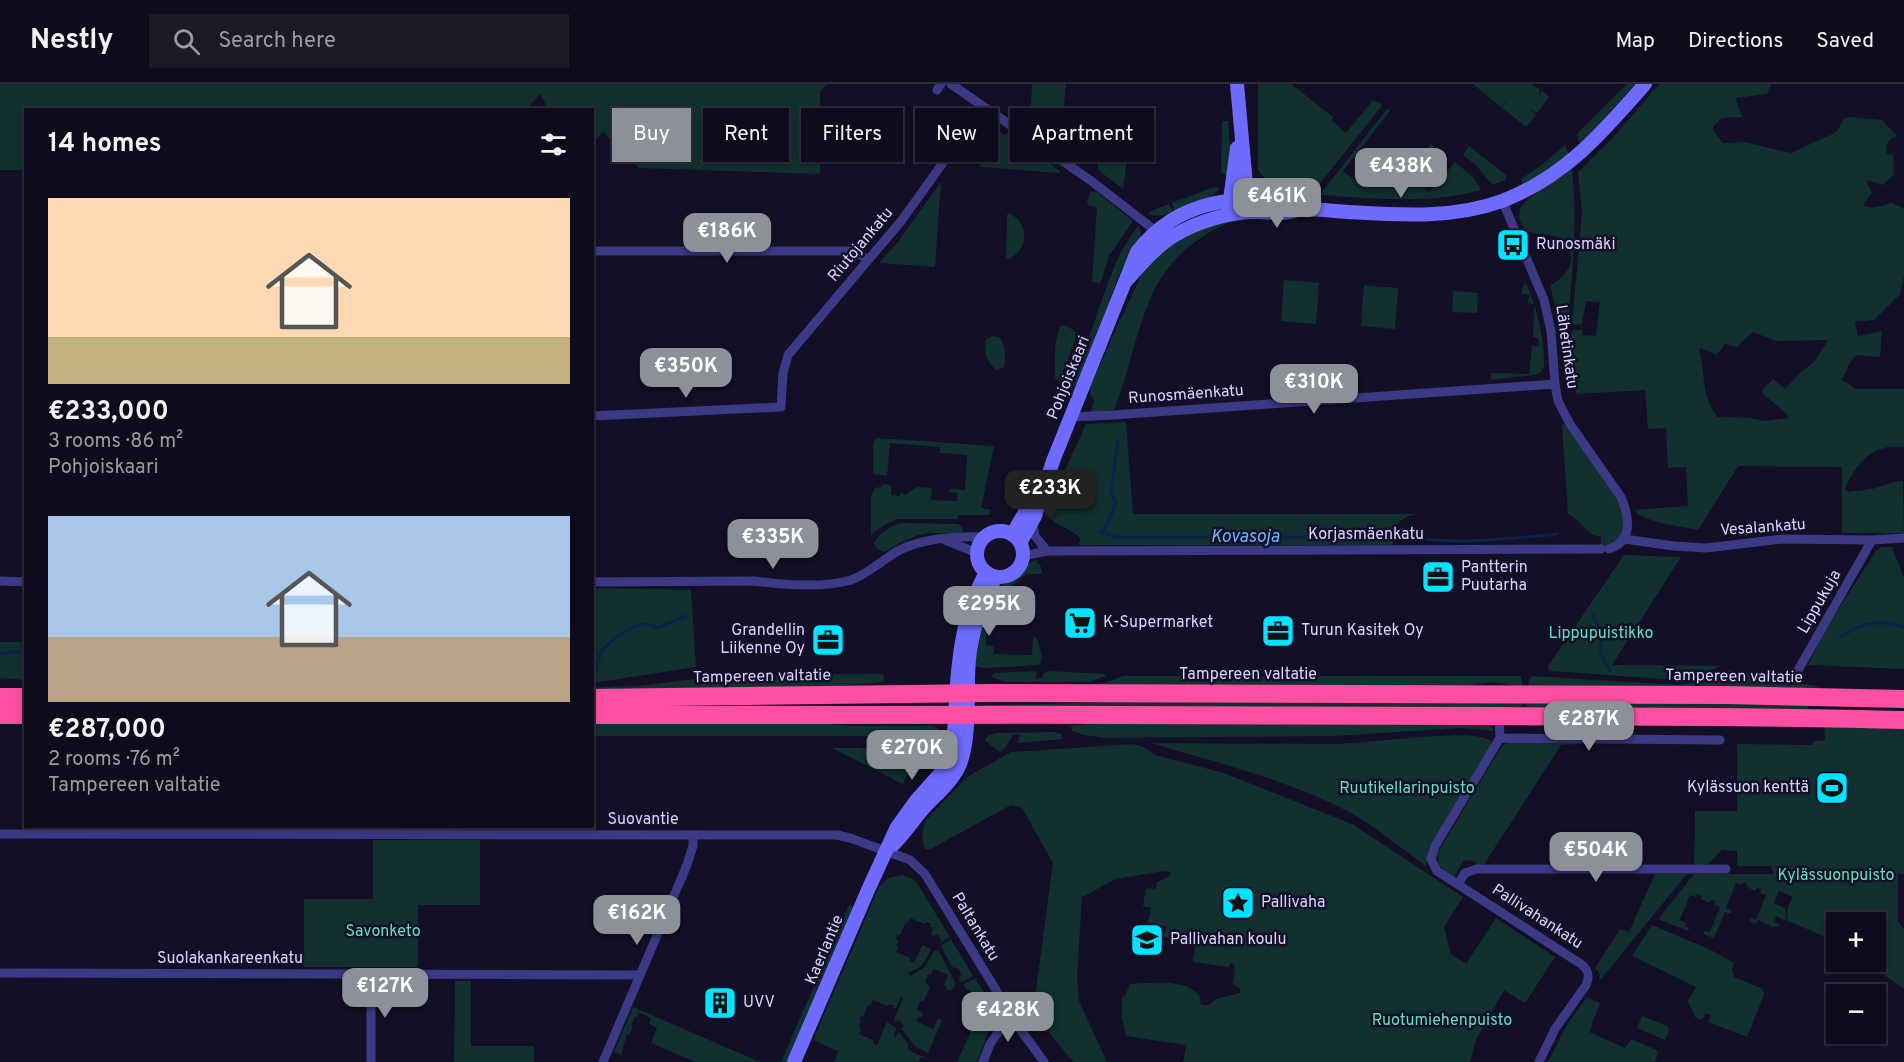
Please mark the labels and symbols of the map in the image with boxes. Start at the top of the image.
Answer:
pin: €438K [1359,148,1443,199]
pin: €461K [1235,178,1319,229]
street label: Riutojankatu [824,204,898,286]
pin: €186K [685,213,769,264]
bus stop icon: Runosmäki [1495,227,1531,263]
place label: Runosmäki [1536,235,1616,255]
street label: Lähetinkatu [1550,304,1582,390]
street label: Pohjoiskaari [1043,333,1095,423]
pin: €350K [644,348,728,399]
pin: €310K [1272,364,1356,415]
street label: Runosmäenkatu [1128,381,1244,409]
pin: €233K [1008,470,1092,521]
street label: Vesalankatu [1719,515,1807,541]
pin: €335K [731,519,815,570]
street label: Korjasmäenkatu [1308,525,1424,545]
water label: Kovasoja [1210,526,1280,549]
place label: Pantterin Puutarha [1461,558,1528,596]
office icon: Pantterin Puutarha [1420,559,1456,595]
street label: Lippukuja [1794,567,1846,637]
pin: €295K [947,586,1031,637]
supermarket icon: K-Supermarket [1062,605,1098,641]
place label: K-Supermarket [1103,613,1213,633]
office icon: Turun Kasitek Oy [1260,613,1296,649]
place label: Grandellin Liikenne Oy [720,621,805,659]
place label: Turun Kasitek Oy [1301,621,1424,641]
office icon: Grandellin Liikenne Oy [810,622,846,658]
park label: Lippupuistikko [1549,624,1653,644]
street label: Tampereen valtatie [1179,665,1317,685]
street label: Tampereen valtatie [693,666,831,688]
street label: Tampereen valtatie [1665,666,1803,688]
pin: €287K [1547,701,1631,752]
pin: €270K [870,730,954,781]
sports icon: Kylässuon kenttä [1814,770,1850,806]
place label: Kylässuon kenttä [1687,778,1809,798]
park label: Ruutikellarinpuisto [1339,779,1475,799]
street label: Suovantie [607,810,679,830]
pin: €504K [1554,832,1638,883]
park label: Kylässuonpuisto [1777,866,1895,886]
street label: Pallivahankatu [1488,880,1586,954]
place icon: Pallivaha [1220,885,1256,921]
street label: Paltankatu [947,889,1003,965]
place label: Pallivaha [1261,893,1325,913]
pin: €162K [595,895,679,946]
street label: Kaerlantie [801,912,849,988]
park label: Savonketo [345,922,421,942]
school or university icon: Pallivahan koulu [1129,922,1165,958]
place label: Pallivahan koulu [1170,930,1287,950]
street label: Suolakankareenkatu [157,949,303,969]
pin: €127K [343,968,427,1019]
building icon: UVV [702,985,738,1021]
pin: €428K [966,992,1050,1043]
place label: UVV [743,993,775,1013]
park label: Ruotumiehenpuisto [1372,1011,1512,1031]

